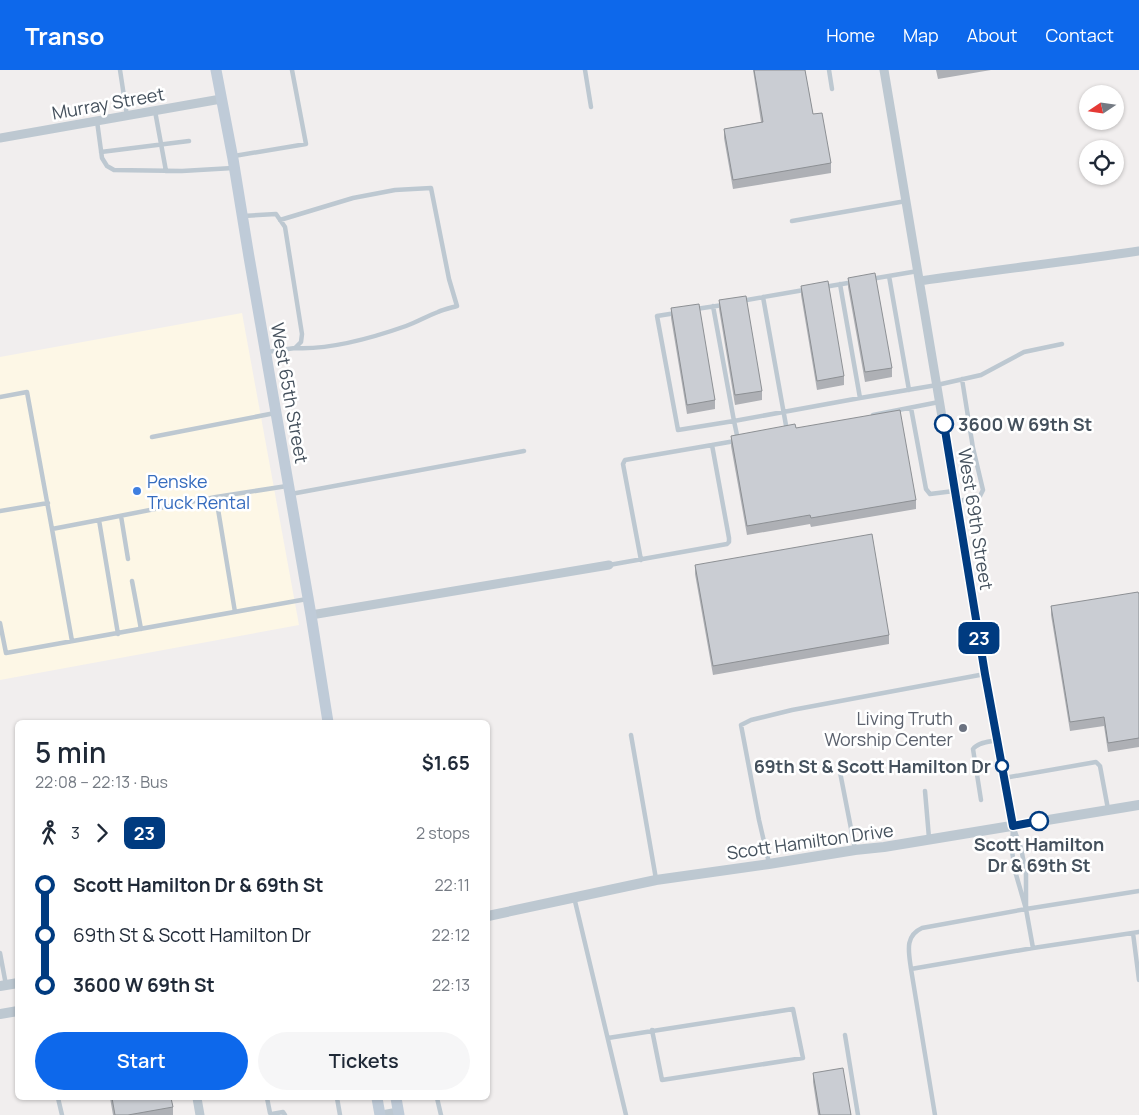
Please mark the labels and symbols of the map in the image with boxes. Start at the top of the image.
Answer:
street label: Murray Street [50,81,166,125]
north arrow [1079,85,1124,130]
street label: West 65th Street [266,321,314,465]
place label: 3600 W 69th St [958,412,1092,436]
marker: 3600 W 69th St [934,414,954,434]
street label: West 69th Street [953,446,999,592]
place label: Penske Truck Rental [147,469,250,514]
marker: Penske Truck Rental [131,485,143,497]
line badge: 23 [956,622,1002,654]
place label: Living Truth Worship Center [824,706,954,751]
marker: Living Truth Worship Center [957,722,969,734]
place label: 69th St & Scott Hamilton Dr [754,754,991,778]
marker: 69th St & Scott Hamilton Dr [995,759,1009,773]
marker: Scott Hamilton Dr & 69th St [1029,811,1049,831]
street label: Scott Hamilton Drive [725,817,895,865]
place label: Scott Hamilton Dr & 69th St [974,832,1104,877]

